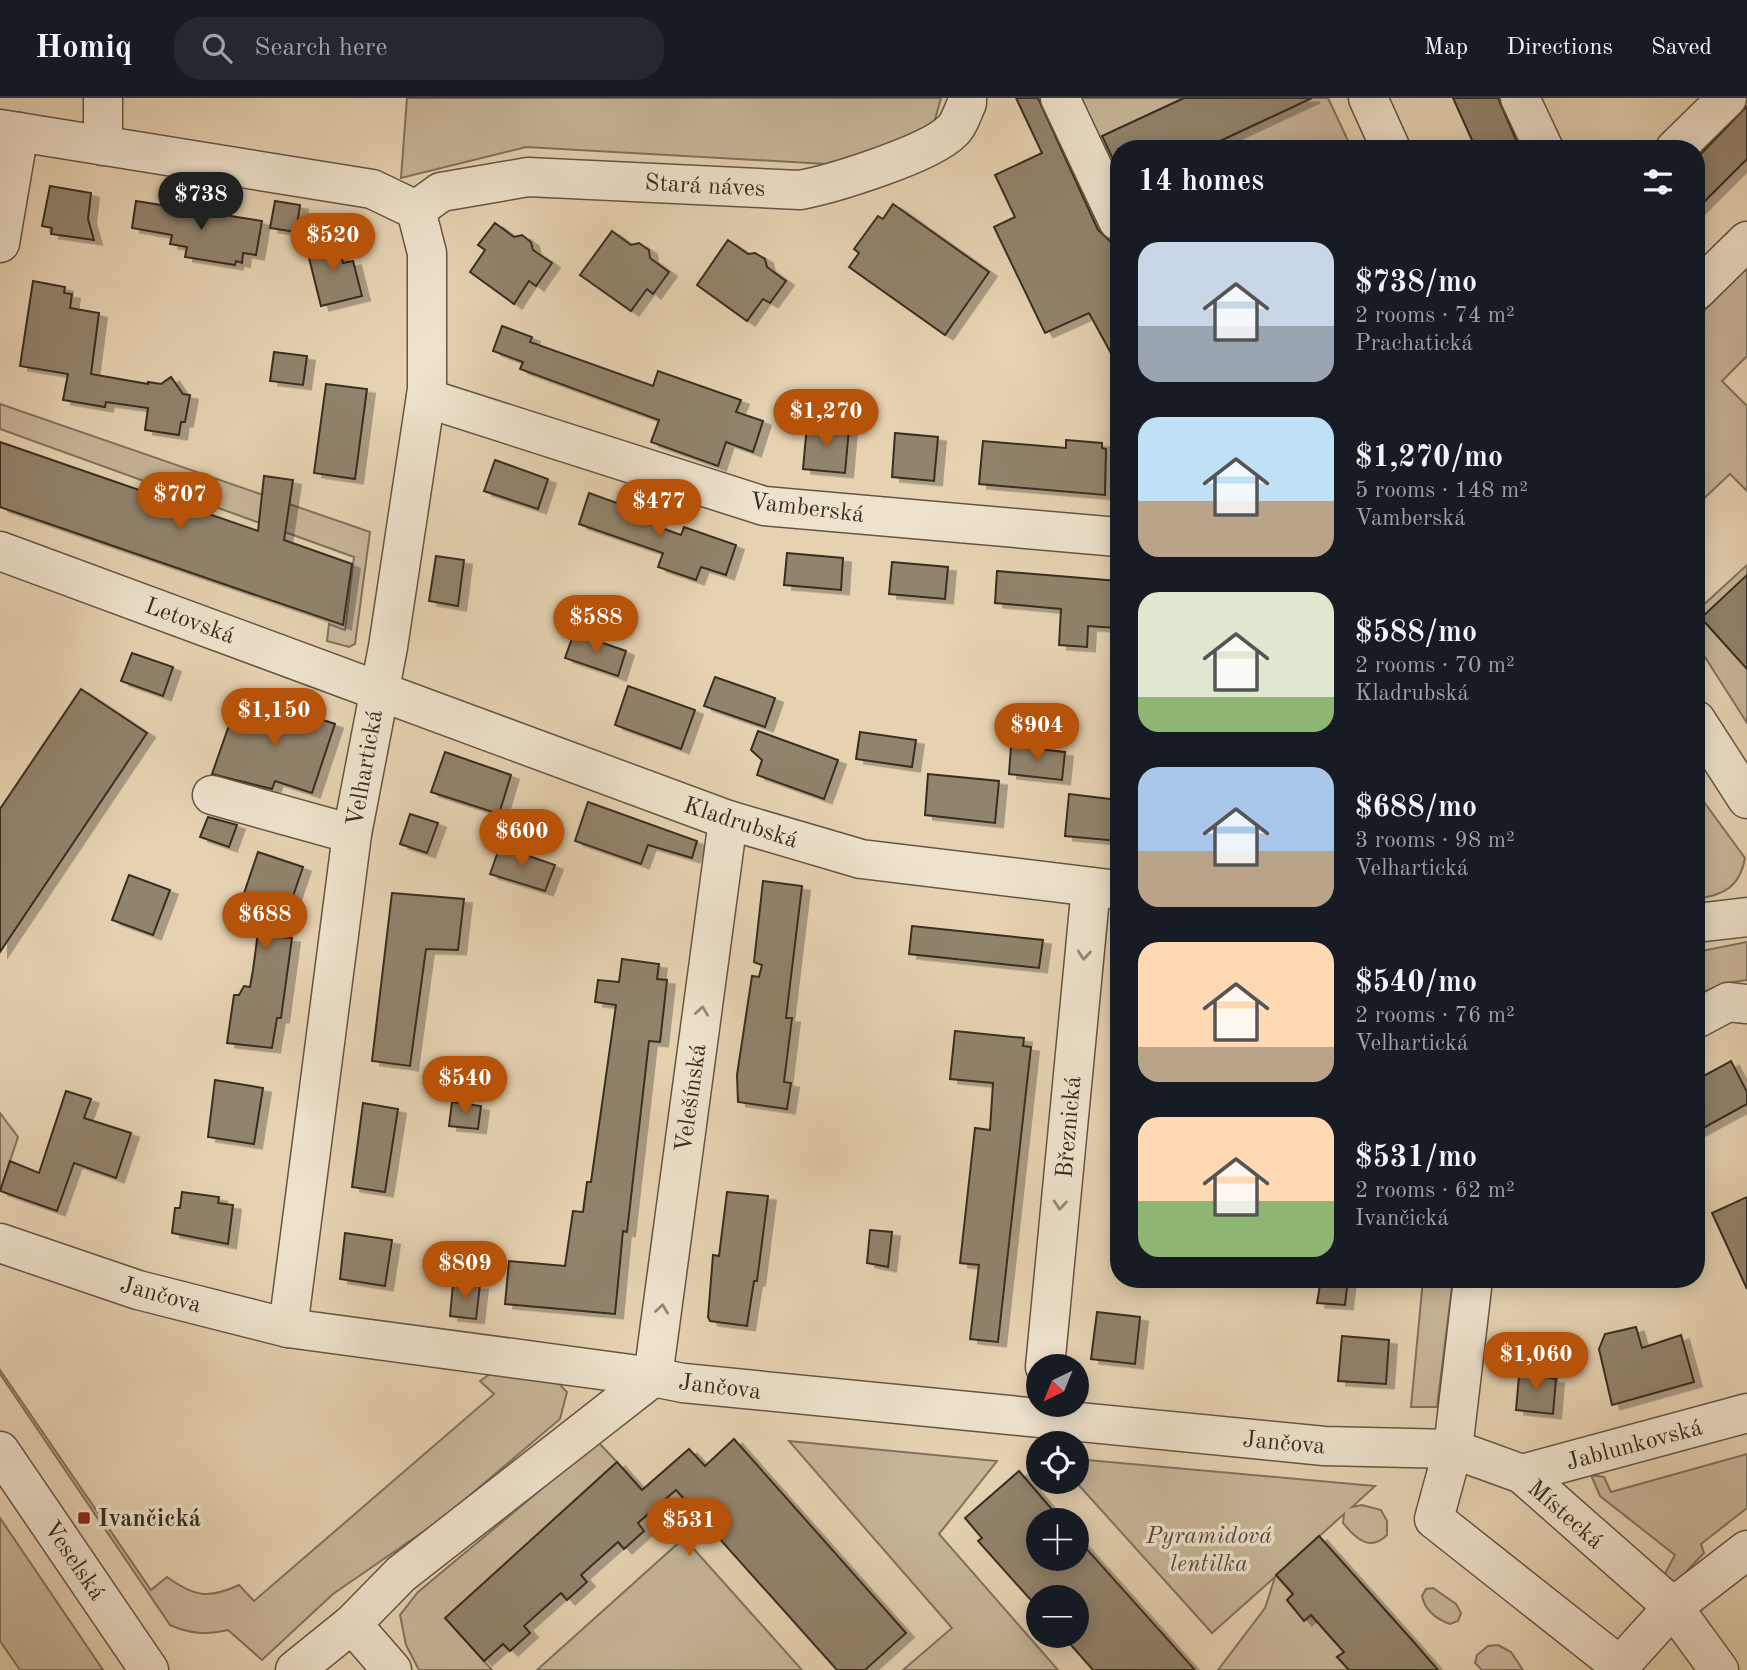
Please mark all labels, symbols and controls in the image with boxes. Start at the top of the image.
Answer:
search box [174,17,664,80]
icon: search [198,29,236,67]
text: Homiq [35,32,132,65]
text: Search here [254,35,387,61]
text: Map [1424,36,1468,60]
text: Directions [1506,36,1613,60]
text: Saved [1651,36,1712,60]
icon: filters [1639,163,1677,201]
text: 14 homes [1138,167,1264,197]
pin: $738 [160,172,242,232]
street label: Stará náves [644,172,766,202]
text: $738 [174,183,228,206]
pin: $520 [292,214,374,273]
text: $520 [306,224,360,247]
text: $738/mo [1355,268,1477,298]
icon: home [1194,270,1278,354]
text: 2 rooms · 74 m² [1355,304,1515,327]
text: Prachatická [1355,332,1473,355]
pin: $1,270 [769,390,883,449]
text: $1,270 [789,400,863,423]
text: $1,270/mo [1355,443,1503,473]
icon: home [1194,445,1278,529]
pin: $707 [139,472,221,532]
text: 5 rooms · 148 m² [1355,479,1528,502]
pin: $477 [618,480,700,539]
text: $707 [153,483,207,506]
text: $477 [632,490,686,513]
street label: Vamberská [748,490,866,528]
text: Vamberská [1355,507,1466,530]
street label: Letovská [141,595,238,649]
pin: $588 [555,596,637,655]
text: $588 [569,606,623,629]
text: $588/mo [1355,618,1477,648]
icon: home [1194,620,1278,704]
text: 2 rooms · 70 m² [1355,654,1515,677]
text: Kladrubská [1355,682,1469,705]
pin: $1,150 [217,688,331,748]
text: $1,150 [237,699,311,722]
pin: $904 [996,704,1078,763]
street label: Velhartická [344,708,388,829]
text: $904 [1010,714,1064,737]
text: $688/mo [1355,793,1477,823]
street label: Kladrubská [680,794,801,854]
icon: home [1194,795,1278,879]
pin: $600 [481,810,563,869]
text: $600 [495,820,549,843]
text: 3 rooms · 98 m² [1355,829,1515,852]
text: Velhartická [1355,857,1468,880]
pin: $688 [224,892,306,952]
text: $688 [238,903,292,926]
one-way arrow [1077,949,1092,960]
text: $540/mo [1355,968,1477,998]
icon: home [1194,970,1278,1054]
text: 2 rooms · 76 m² [1355,1004,1515,1027]
one-way arrow [695,1005,710,1017]
text: Velhartická [1355,1032,1468,1055]
street label: Velešínská [672,1042,711,1154]
pin: $540 [424,1056,506,1116]
text: $540 [438,1067,492,1090]
street label: Březnická [1054,1075,1086,1179]
text: $531/mo [1355,1143,1477,1173]
icon: home [1194,1145,1278,1229]
text: 2 rooms · 62 m² [1355,1179,1515,1202]
one-way arrow [1053,1200,1068,1211]
text: Ivančická [1355,1207,1449,1230]
pin: $809 [424,1242,506,1301]
text: $809 [438,1252,492,1275]
street label: Jančova [117,1274,204,1318]
one-way arrow [654,1303,669,1315]
pin: $1,060 [1479,1332,1593,1392]
text: $1,060 [1499,1343,1573,1366]
north arrow [1026,1354,1088,1418]
map controls [1026,1354,1089,1648]
street label: Jančova [677,1371,763,1405]
street label: Jablunkovská [1564,1416,1705,1476]
street label: Jančova [1241,1428,1326,1460]
button: locate [1026,1431,1089,1494]
street label: Místecká [1522,1477,1607,1555]
pin: $531 [648,1498,730,1558]
place label: Ivančická [98,1508,201,1532]
button: + [1026,1508,1089,1571]
text: $531 [662,1509,716,1532]
marker: Ivančická [76,1510,92,1526]
street label: Veselská [38,1517,109,1605]
park label: Pyramidová lentilka [1145,1525,1272,1577]
button: − [1026,1585,1089,1648]

